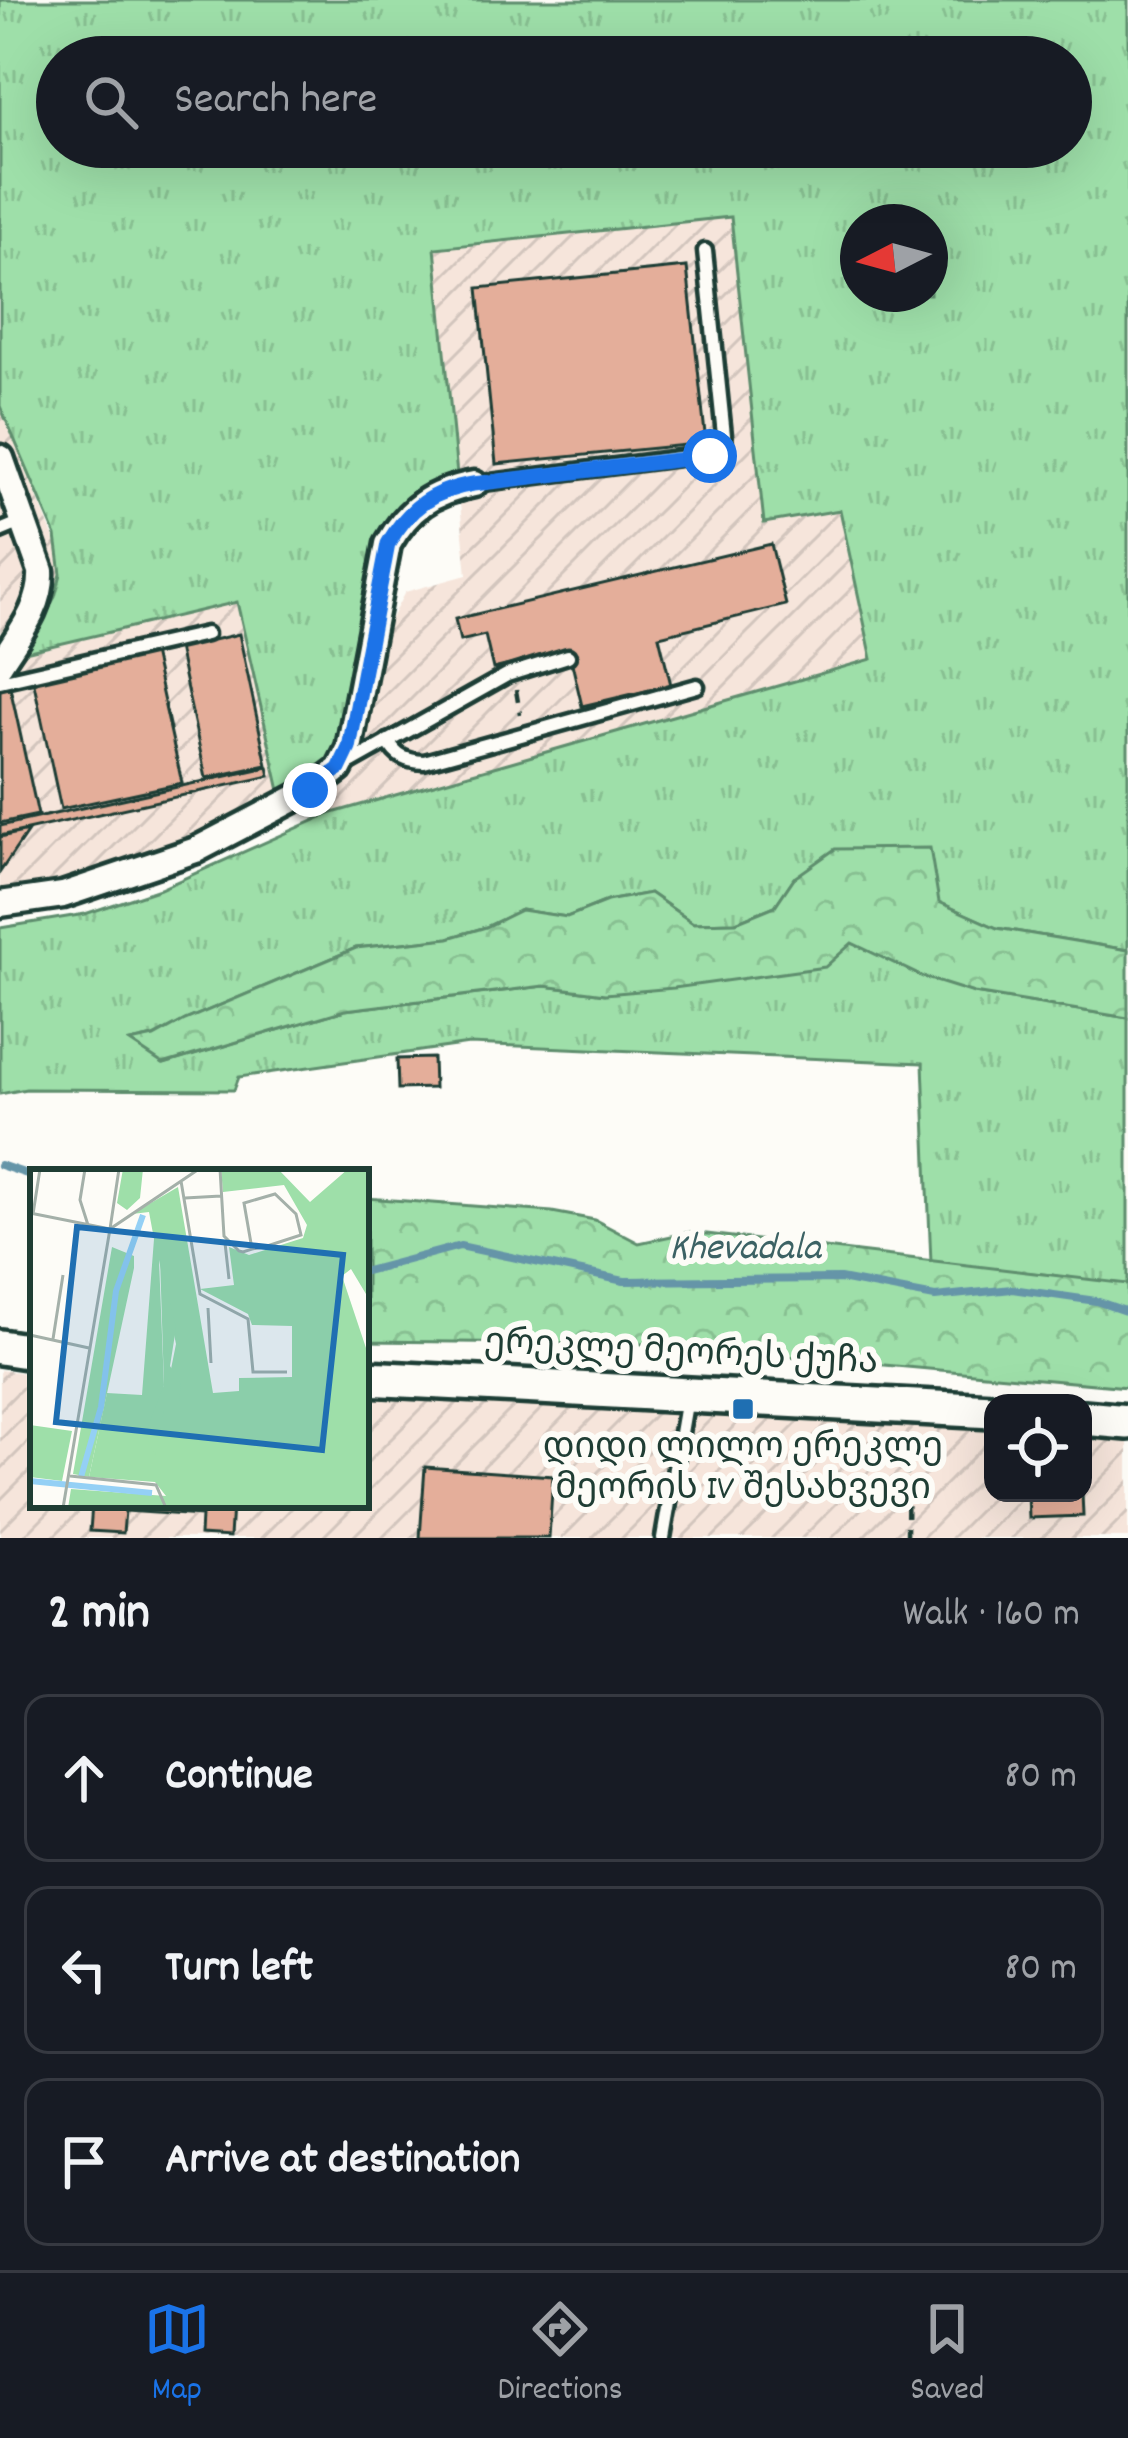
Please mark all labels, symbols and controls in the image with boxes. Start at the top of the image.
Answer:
search box [36,36,1092,168]
icon: search [78,69,144,135]
text: Search here [174,70,377,134]
north arrow [840,204,948,312]
route start [683,429,737,483]
route end [283,763,337,817]
inset map [30,1169,369,1508]
water label: Khevadala [669,1223,823,1278]
street label: ერეკლე მეორეს ქუჩა [483,1319,879,1391]
map controls [984,1394,1092,1502]
button: locate [984,1394,1092,1502]
marker: დიდი ლილო ერეკლე მეორის IV შესახვევი [730,1396,756,1422]
place label: დიდი ლილო ერეკლე მეორის IV შესახვევი [543,1424,943,1517]
text: 2 min [48,1580,150,1652]
text: Walk · 160 m [903,1589,1080,1644]
icon: ahead [51,1745,117,1811]
text: Continue [165,1746,313,1810]
text: 80 m [1004,1751,1077,1806]
icon: left [51,1937,117,2003]
text: Turn left [165,1938,313,2002]
text: 80 m [1004,1943,1077,1998]
icon: arrive [51,2129,117,2195]
text: Arrive at destination [165,2130,520,2194]
tab: Map [144,2296,210,2415]
tab: Directions [498,2296,623,2415]
tab: Saved [910,2296,984,2415]

